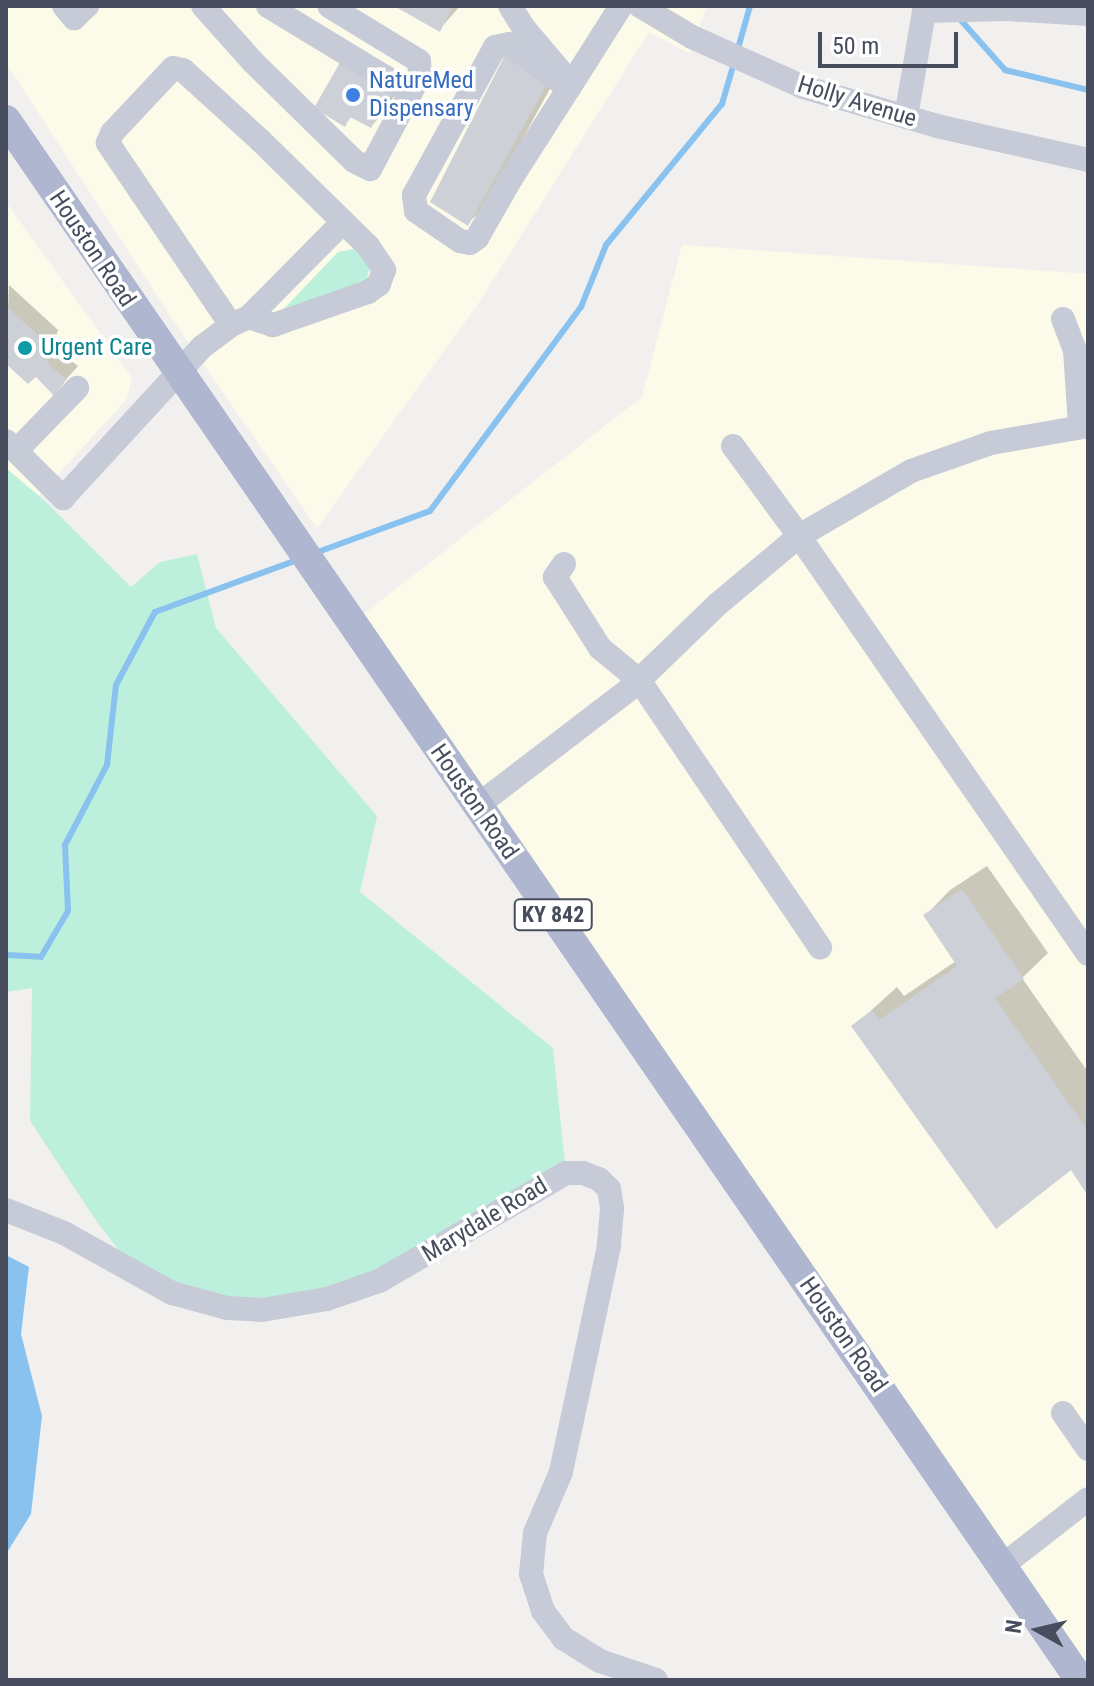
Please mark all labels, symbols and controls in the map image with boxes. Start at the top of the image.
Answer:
scale bar [822,16,962,66]
text: 50 m [832,32,879,60]
place label: NatureMed Dispensary [369,67,474,123]
street label: Holly Avenue [794,70,920,134]
marker: NatureMed Dispensary [344,86,362,104]
street label: Houston Road [43,186,141,312]
place label: Urgent Care [41,334,152,362]
marker: Urgent Care [16,339,34,357]
street label: Houston Road [424,739,524,865]
road number: KY 842 [513,897,593,933]
street label: Marydale Road [417,1171,553,1269]
street label: Houston Road [793,1272,893,1398]
north arrow [998,1590,1078,1670]
text: N [1000,1618,1027,1635]

